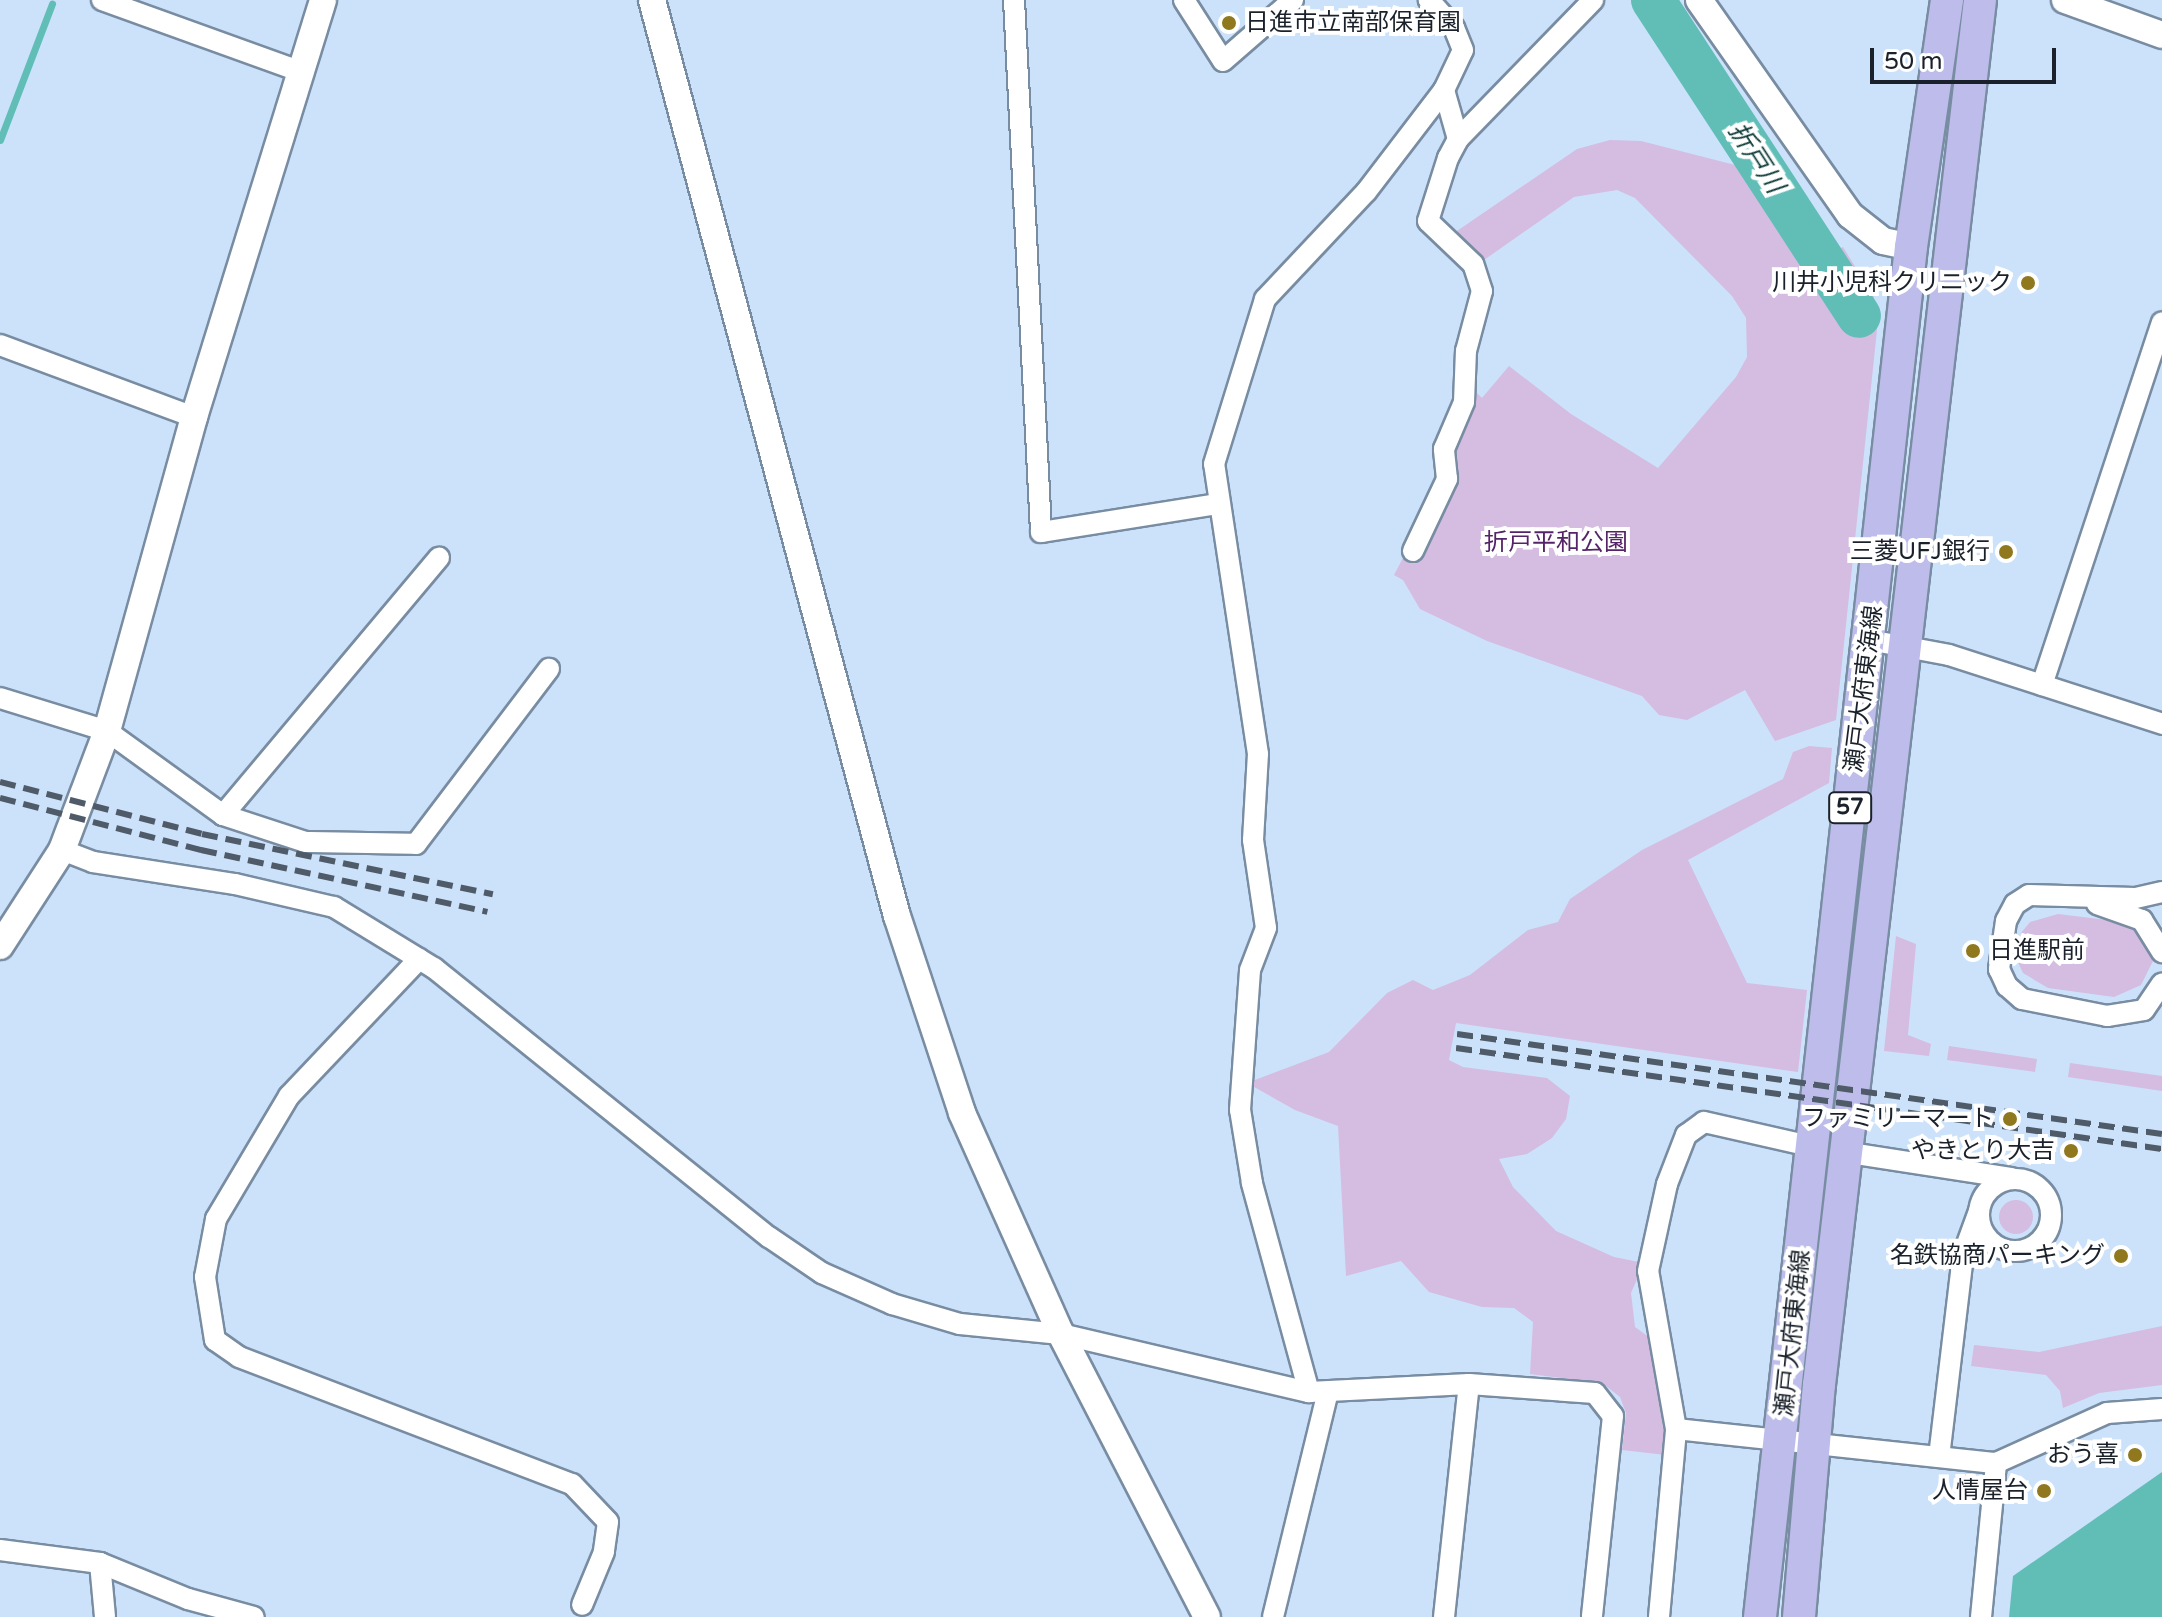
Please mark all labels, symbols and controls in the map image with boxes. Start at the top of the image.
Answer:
place label: 日進市立南部保育園 [1245,9,1461,37]
marker: 日進市立南部保育園 [1220,14,1238,32]
scale bar [1874,32,2060,82]
text: 50 m [1884,47,1942,76]
water label: 折戸川 [1722,117,1790,199]
place label: 川井小児科クリニック [1772,269,2012,297]
marker: 川井小児科クリニック [2019,274,2037,292]
park label: 折戸平和公園 [1484,529,1628,557]
place label: 三菱UFJ銀行 [1850,538,1990,566]
marker: 三菱UFJ銀行 [1997,543,2015,561]
street label: 瀬戸大府東海線 [1839,604,1889,774]
road number: 57 [1828,790,1872,826]
place label: 日進駅前 [1989,937,2085,965]
marker: 日進駅前 [1964,942,1982,960]
place label: ファミリーマート [1802,1105,1994,1133]
marker: ファミリーマート [2001,1110,2019,1128]
place label: やきとり大吉 [1911,1137,2055,1165]
marker: やきとり大吉 [2062,1142,2080,1160]
place label: 名鉄協商パーキング [1889,1242,2105,1270]
marker: 名鉄協商パーキング [2112,1247,2130,1265]
street label: 瀬戸大府東海線 [1770,1248,1816,1418]
place label: おう喜 [2047,1441,2119,1469]
marker: おう喜 [2126,1446,2144,1464]
place label: 人情屋台 [1932,1477,2028,1505]
marker: 人情屋台 [2035,1482,2053,1500]

